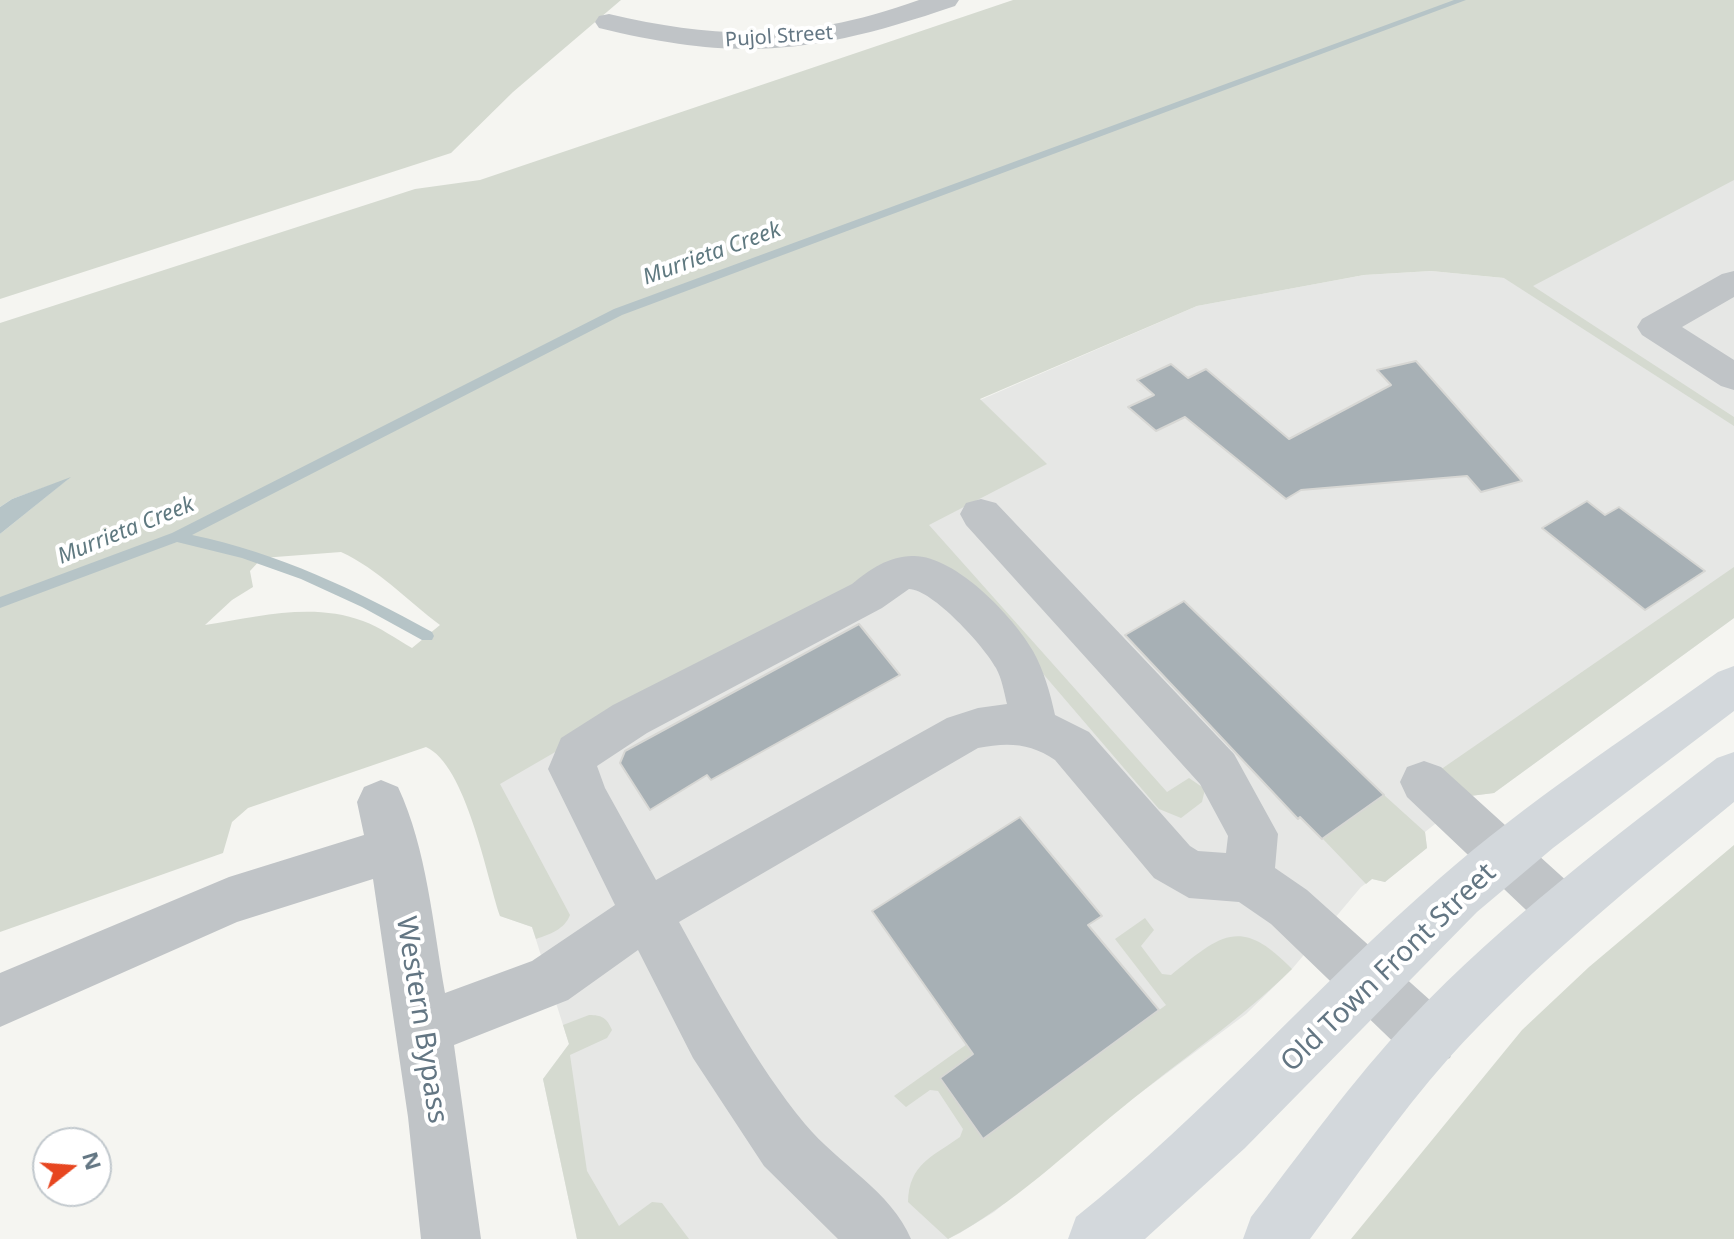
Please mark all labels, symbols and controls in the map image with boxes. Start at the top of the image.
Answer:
street label: Pujol Street [724,21,834,53]
water label: Murrieta Creek [639,217,785,291]
water label: Murrieta Creek [54,492,198,570]
street label: Old Town Front Street [1275,857,1503,1079]
street label: Western Bypass [388,914,454,1126]
north arrow [32,1127,112,1207]
text: N [76,1148,110,1174]

